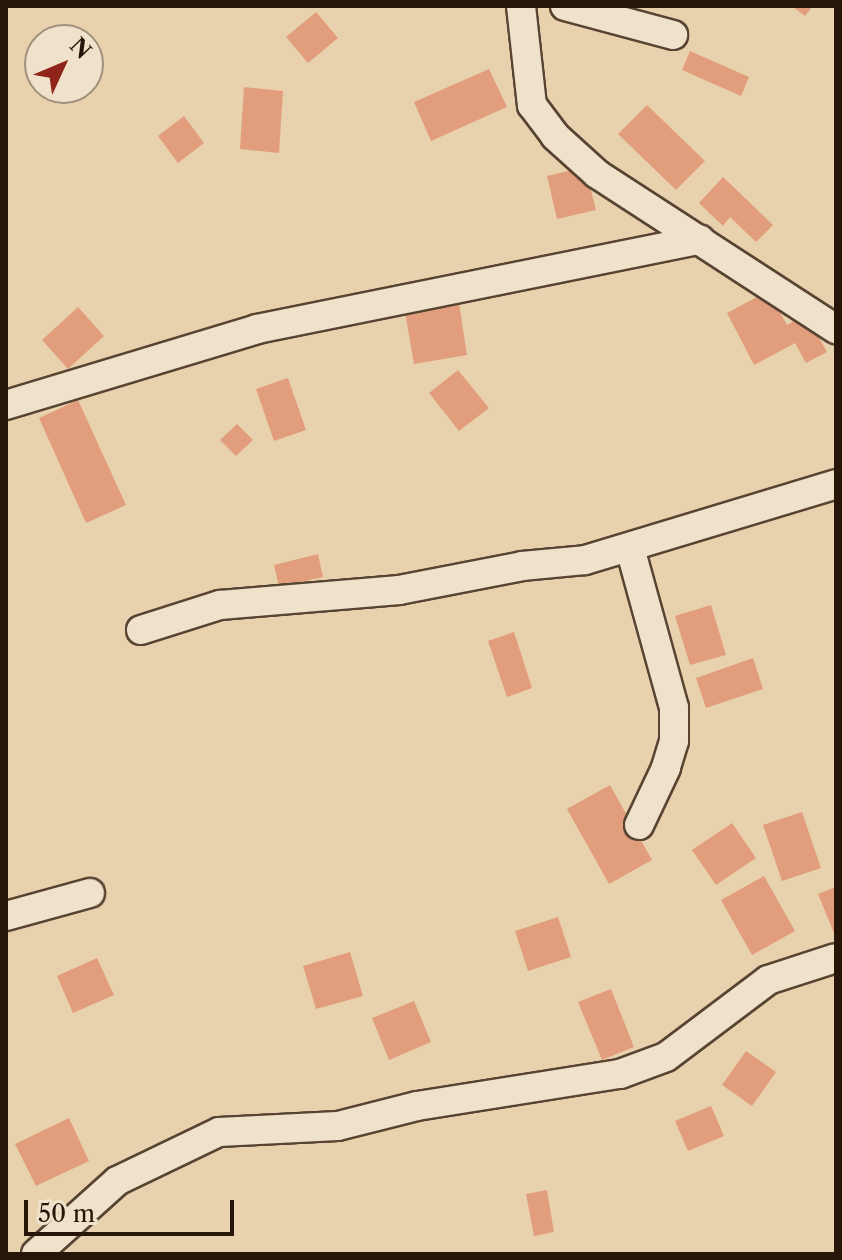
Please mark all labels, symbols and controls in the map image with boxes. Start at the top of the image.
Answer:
north arrow [24,24,104,104]
text: N [64,32,97,65]
scale bar [28,1184,238,1234]
text: 50 m [38,1199,95,1228]

